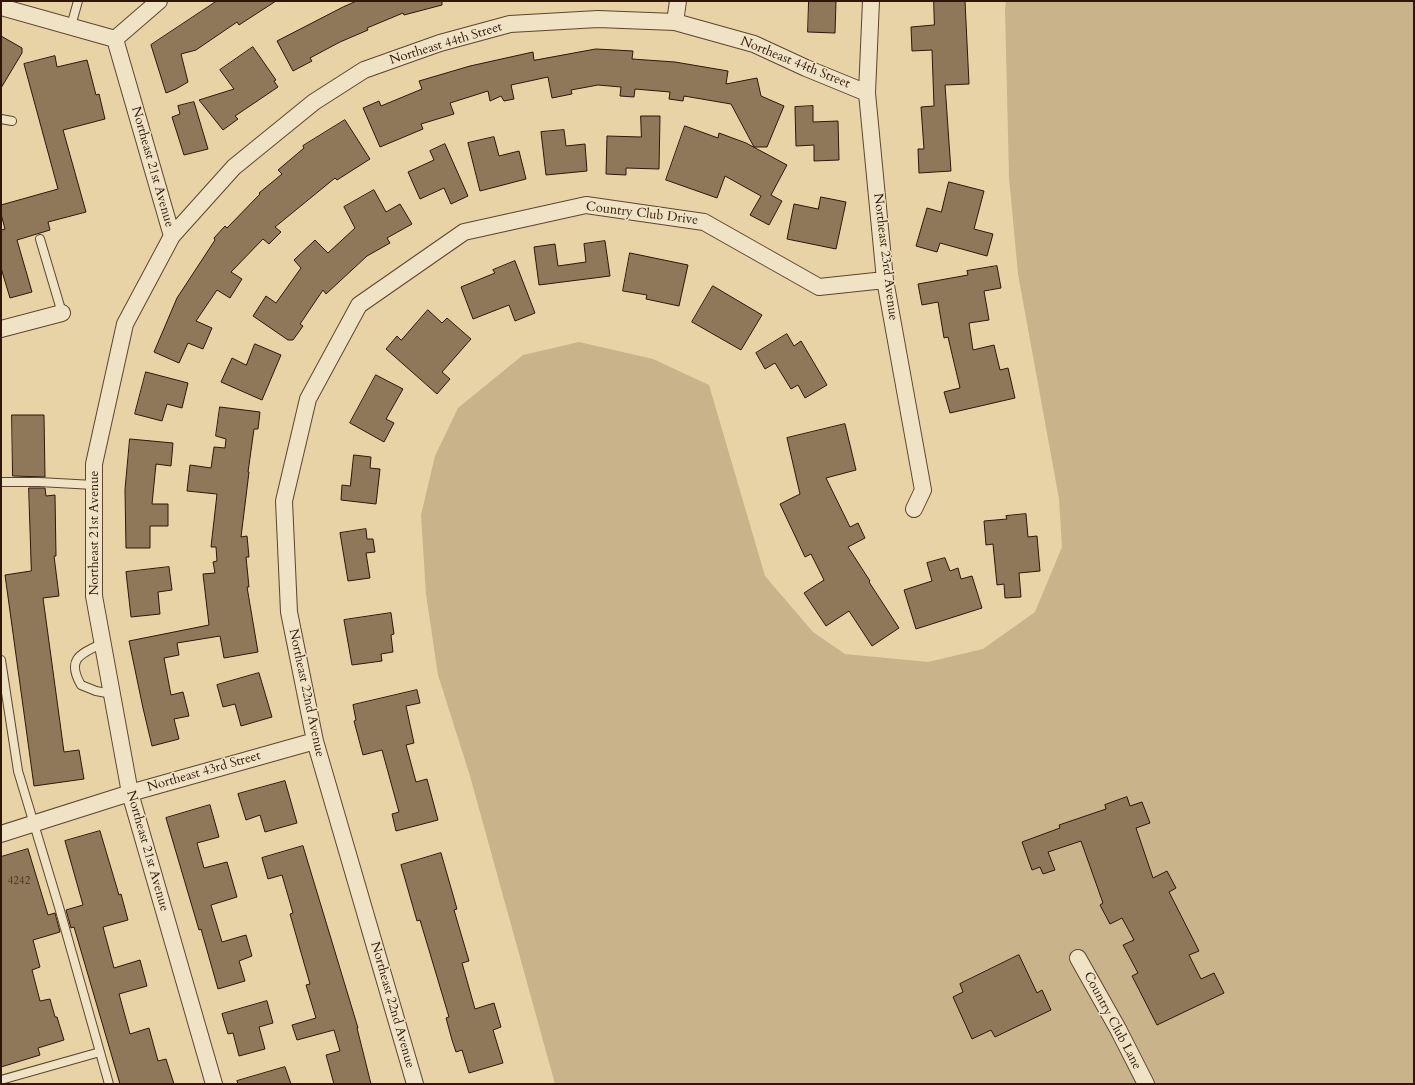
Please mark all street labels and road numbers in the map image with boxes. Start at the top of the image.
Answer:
street label: Northeast 44th Street [388,19,504,69]
street label: Northeast 44th Street [738,34,852,92]
street label: Northeast 21st Avenue [127,105,177,229]
street label: Northeast 23rd Avenue [869,192,901,322]
street label: Country Club Drive [585,199,699,229]
street label: Northeast 21st Avenue [87,471,103,595]
street label: Northeast 22nd Avenue [285,627,327,759]
street label: Northeast 43rd Street [145,748,263,796]
street label: Northeast 21st Avenue [122,789,172,913]
street label: Northeast 22nd Avenue [366,940,418,1070]
street label: Country Club Lane [1080,970,1144,1072]

